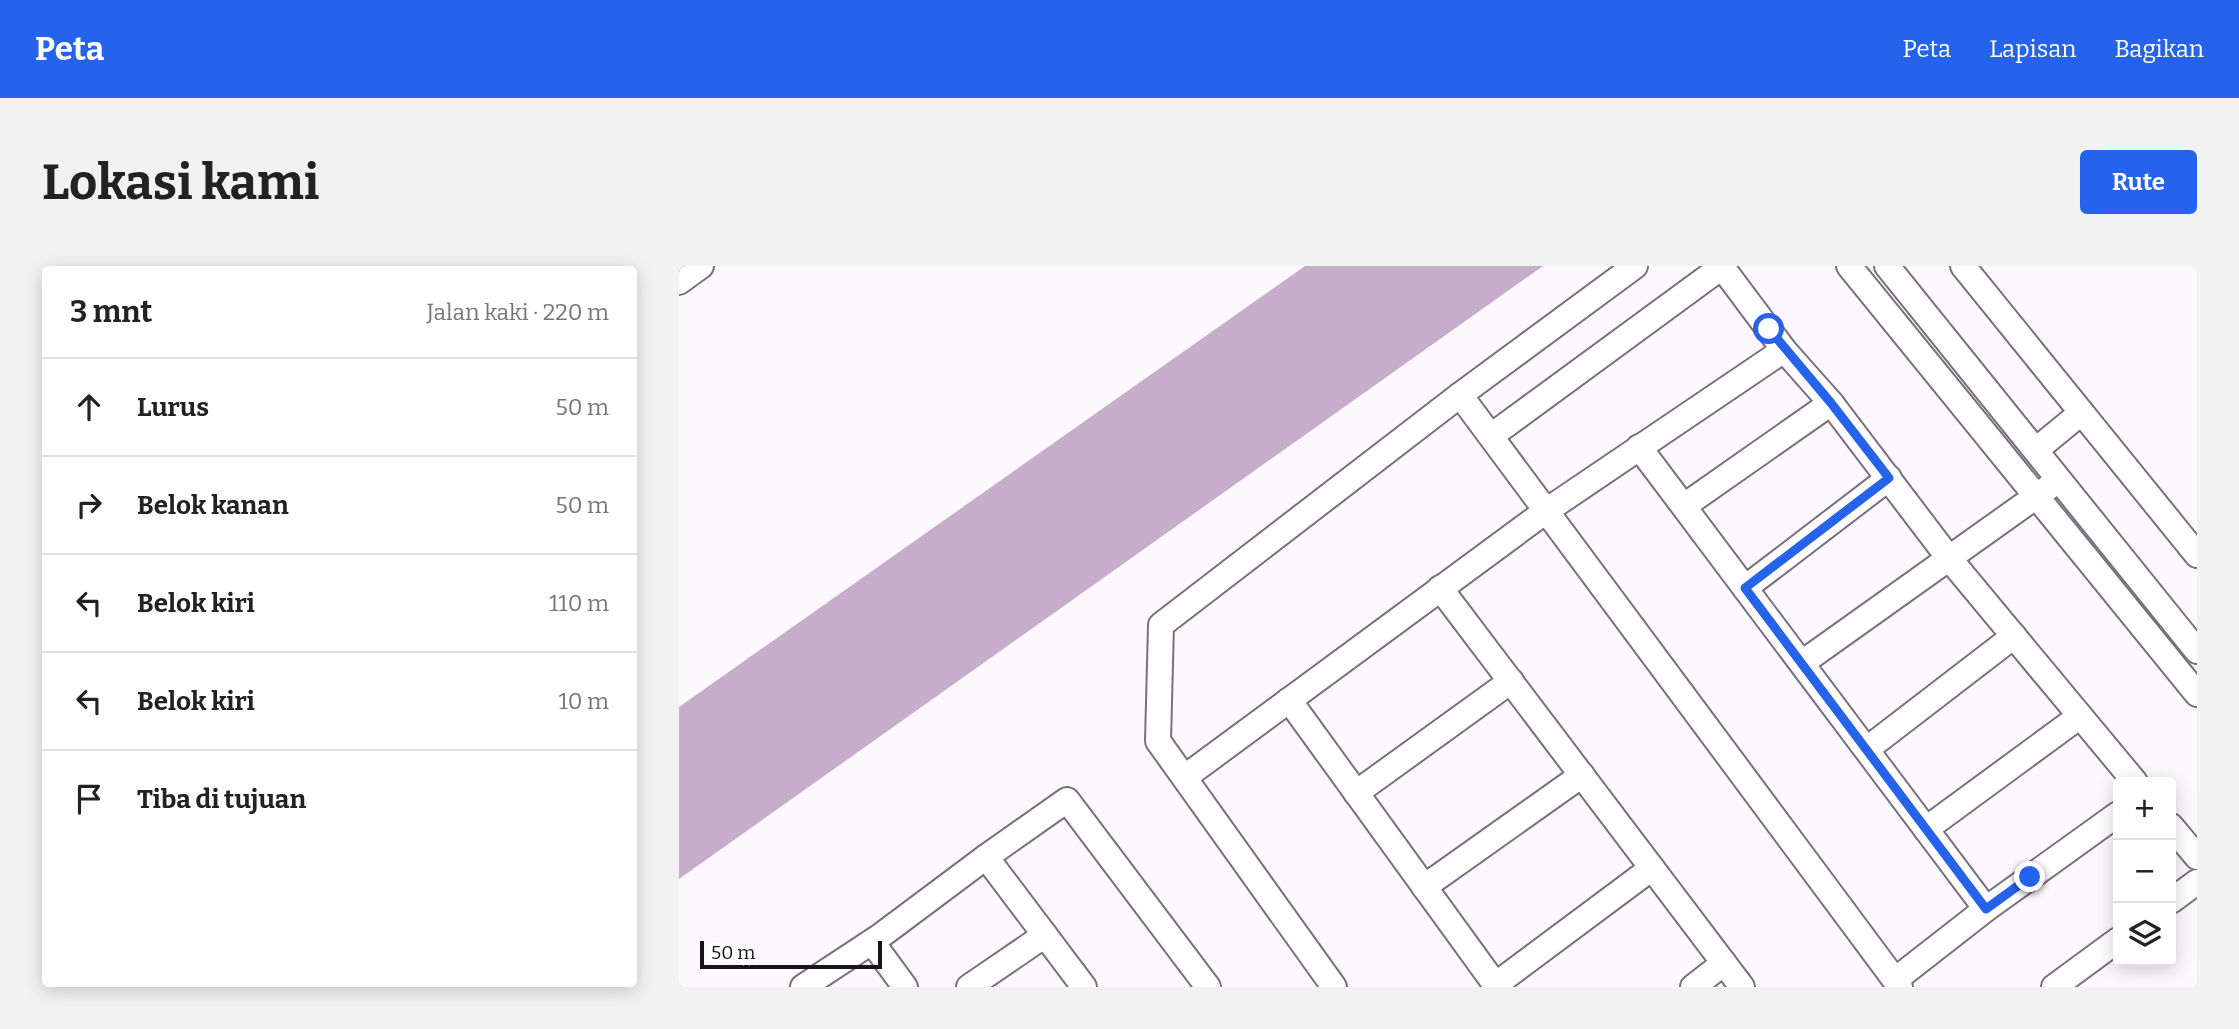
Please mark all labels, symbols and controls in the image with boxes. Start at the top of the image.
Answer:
text: Peta [35,29,104,69]
text: Peta [1903,35,1951,63]
text: Lapisan [1989,35,2076,63]
text: Bagikan [2114,35,2204,63]
button: Rute [2080,150,2197,214]
text: Lokasi kami [42,153,319,212]
text: 3 mnt [70,294,152,330]
text: Jalan kaki · 220 m [426,298,609,326]
route start [1753,313,1784,344]
icon: ahead [70,388,108,426]
text: Lurus [137,392,209,423]
text: 50 m [555,393,609,421]
icon: right [70,486,108,524]
text: Belok kanan [137,490,289,521]
text: 50 m [555,491,609,519]
icon: left [70,584,108,622]
text: Belok kiri [137,588,255,619]
text: 110 m [549,589,609,617]
icon: left [70,682,108,720]
text: Belok kiri [137,686,255,717]
text: 10 m [558,687,609,715]
map controls [2113,777,2176,966]
button: + [2113,777,2176,840]
icon: arrive [70,780,108,818]
text: Tiba di tujuan [137,784,306,815]
button: − [2113,840,2176,903]
route end [2014,861,2045,892]
button: layers [2113,903,2176,966]
scale bar [700,938,882,970]
text: 50 m [711,941,755,964]

